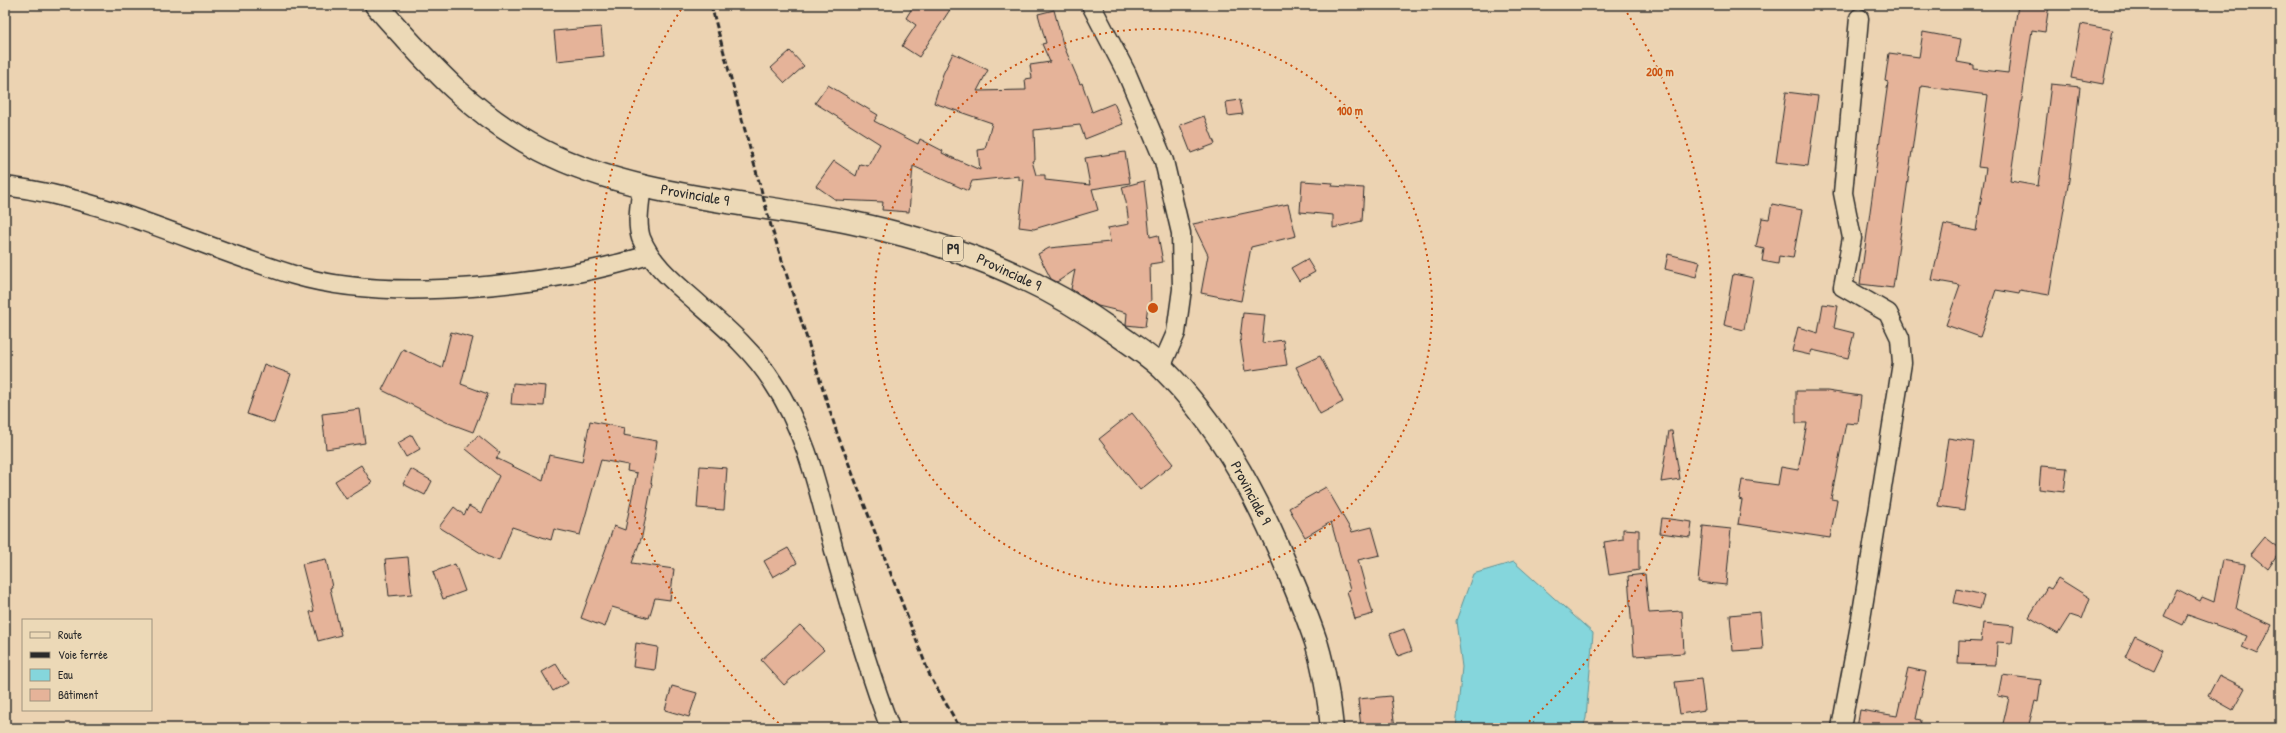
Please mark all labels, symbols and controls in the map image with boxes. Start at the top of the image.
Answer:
text: 200 m [1646,63,1674,80]
text: 100 m [1337,102,1363,119]
street label: Provinciale 9 [659,178,731,211]
road number: P9 [943,237,963,261]
street label: Provinciale 9 [973,247,1045,296]
centre of rings [1146,301,1160,315]
street label: Provinciale 9 [1226,457,1277,529]
legend [22,619,152,711]
text: Route [58,626,82,643]
text: Voie ferrée [58,646,108,663]
text: Eau [58,666,73,683]
text: Bâtiment [58,686,99,703]

